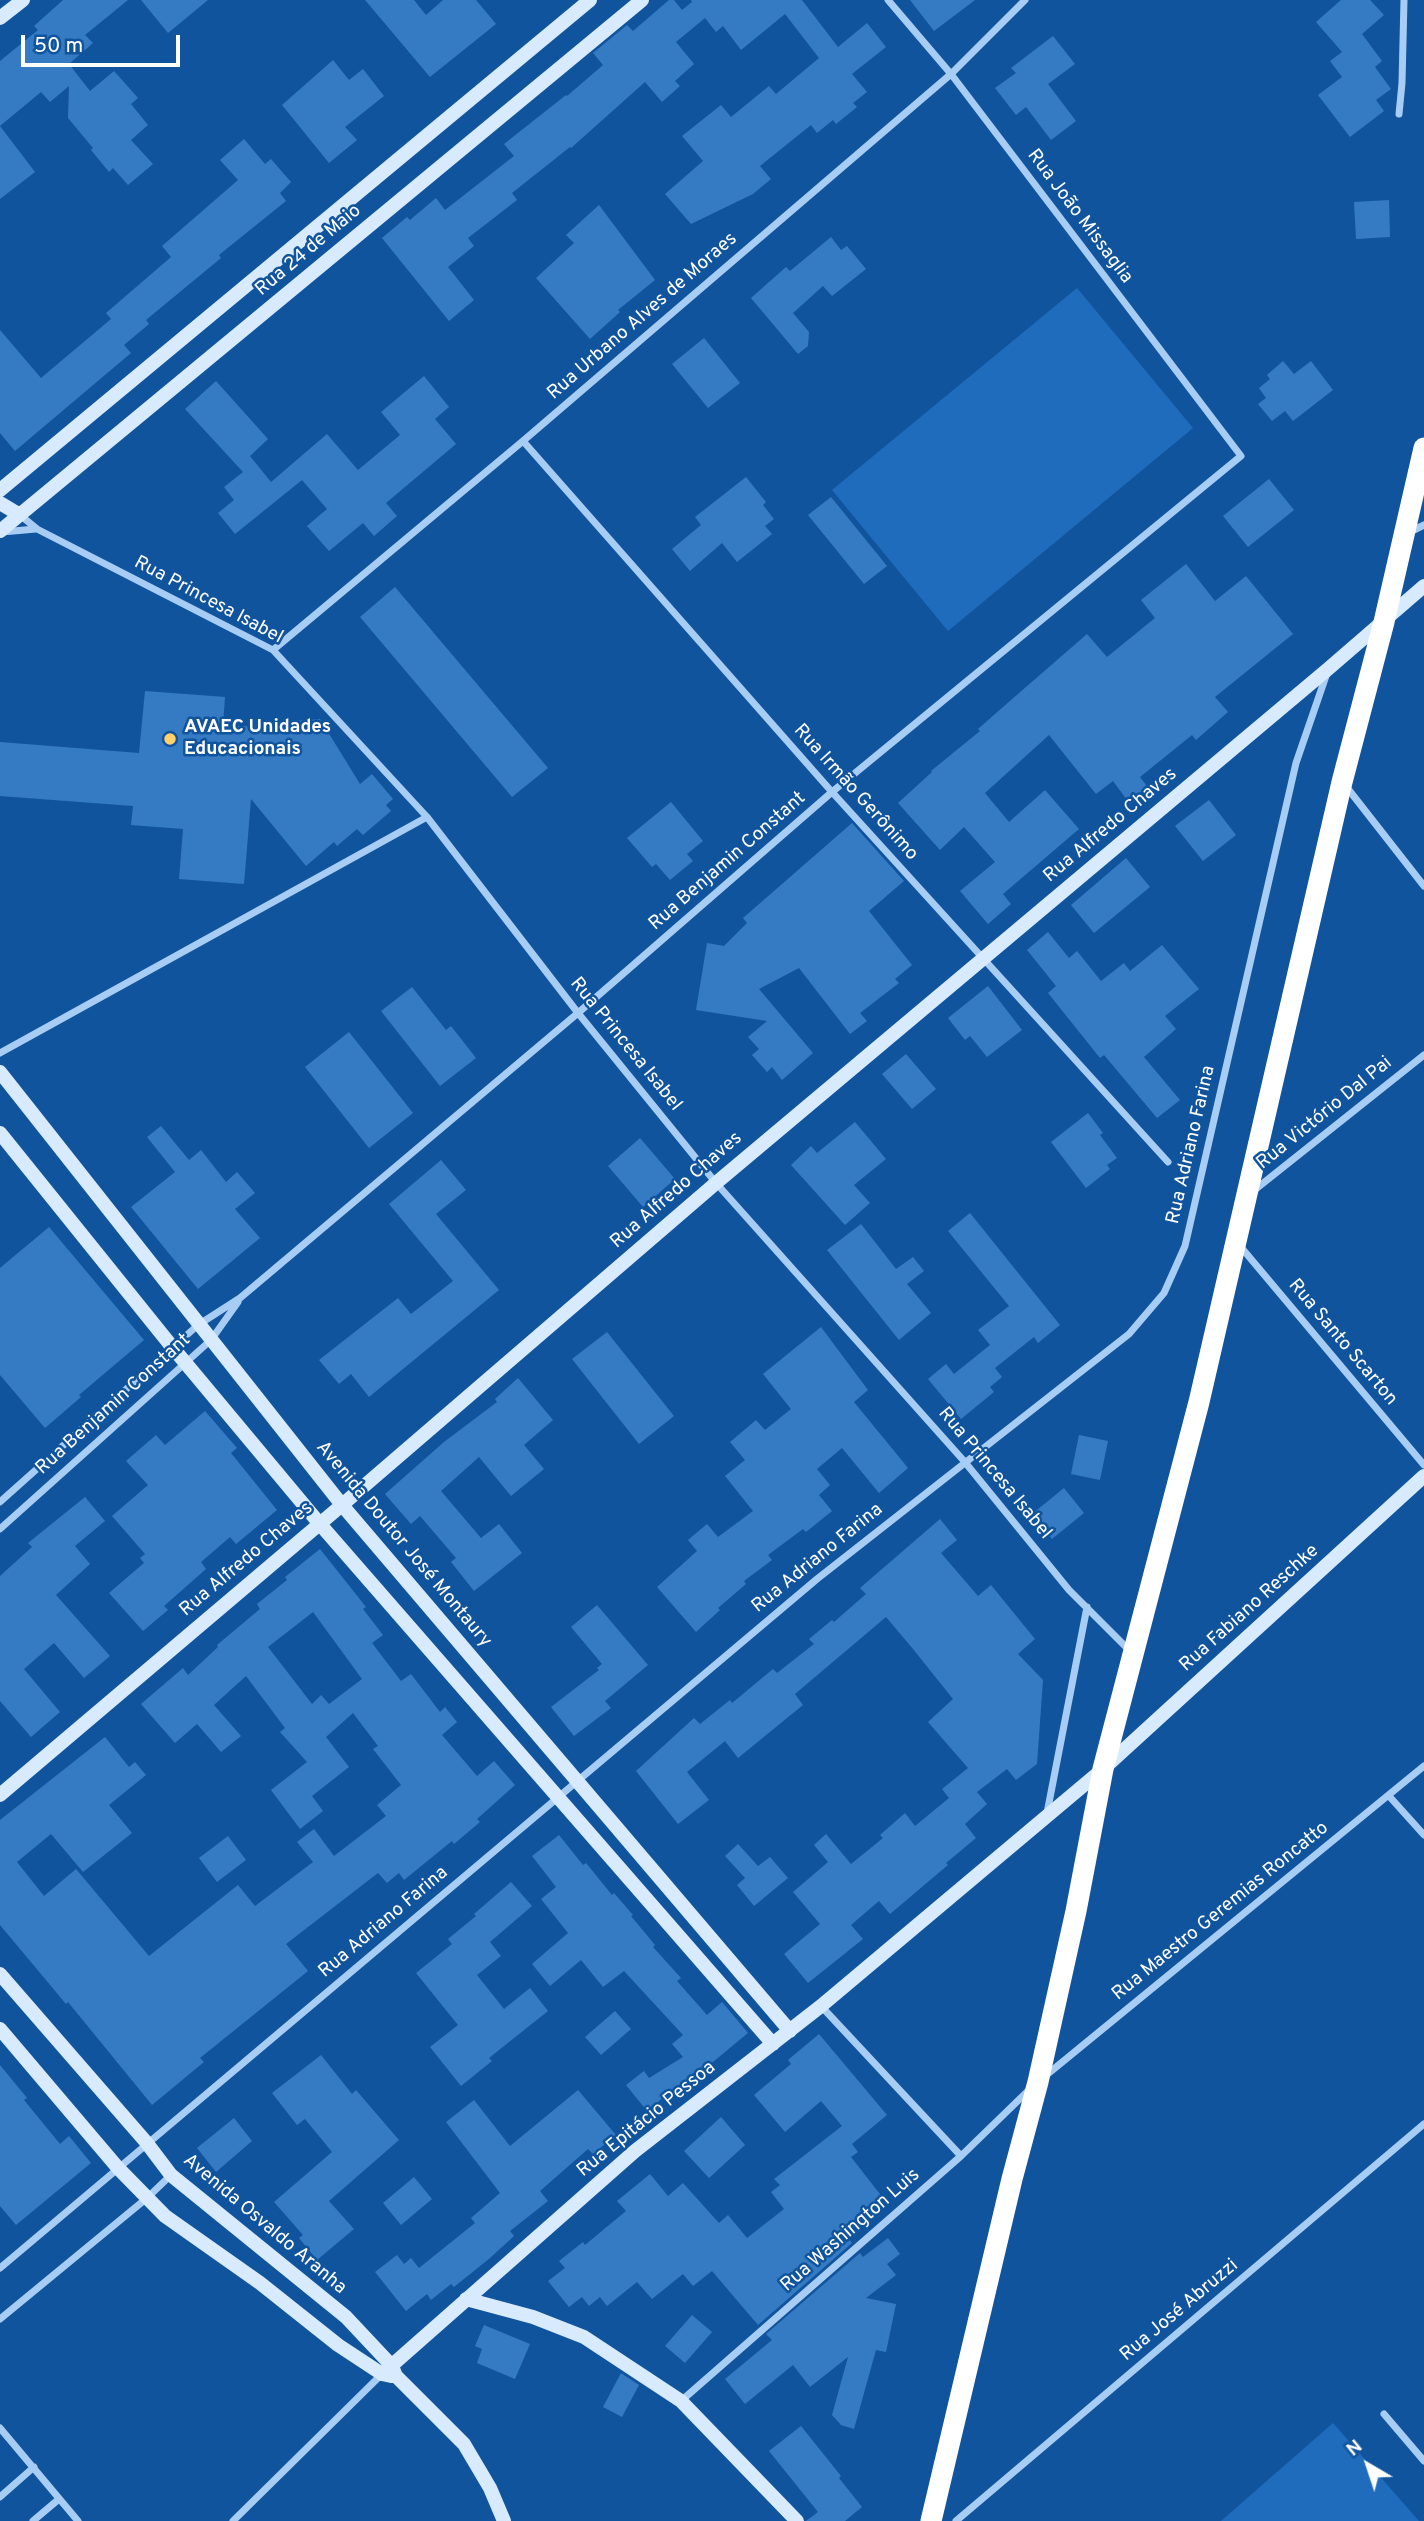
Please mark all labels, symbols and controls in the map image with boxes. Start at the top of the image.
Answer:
scale bar [24,21,184,65]
text: 50 m [34,33,83,60]
street label: Rua João Missaglia [1021,145,1137,289]
street label: Rua 24 de Maio [252,200,366,302]
street label: Rua Urbano Alves de Moraes [544,228,742,406]
street label: Rua Princesa Isabel [130,552,286,650]
place label: AVAEC Unidades Educacionais [184,717,331,761]
street label: Rua Irmão Gerônimo [788,720,922,866]
marker: AVAEC Unidades Educacionais [162,731,178,747]
street label: Rua Alfredo Chaves [1040,764,1182,888]
street label: Rua Benjamin Constant [645,788,811,936]
street label: Rua Princesa Isabel [564,974,686,1116]
street label: Rua Victório Dal Pai [1253,1052,1397,1176]
street label: Rua Adriano Farina [1163,1064,1221,1226]
street label: Rua Alfredo Chaves [607,1128,747,1254]
street label: Rua Santo Scarton [1282,1275,1402,1411]
street label: Rua Benjamin Constant [32,1330,196,1480]
street label: Rua Princesa Isabel [932,1403,1056,1545]
street label: Avenida Doutor José Montaury [310,1437,496,1653]
street label: Rua Alfredo Chaves [176,1498,318,1622]
street label: Rua Adriano Farina [748,1499,888,1619]
street label: Rua Fabiano Reschke [1176,1540,1324,1678]
street label: Rua Maestro Geremias Roncatto [1108,1818,1334,2006]
street label: Rua Adriano Farina [315,1862,453,1984]
street label: Rua Epitácio Pessoa [573,2057,721,2183]
street label: Avenida Osvaldo Aranha [178,2150,350,2300]
street label: Rua Washington Luis [777,2164,925,2298]
street label: Rua José Abruzzi [1116,2255,1244,2367]
north arrow [1333,2430,1403,2500]
text: N [1342,2435,1368,2462]

